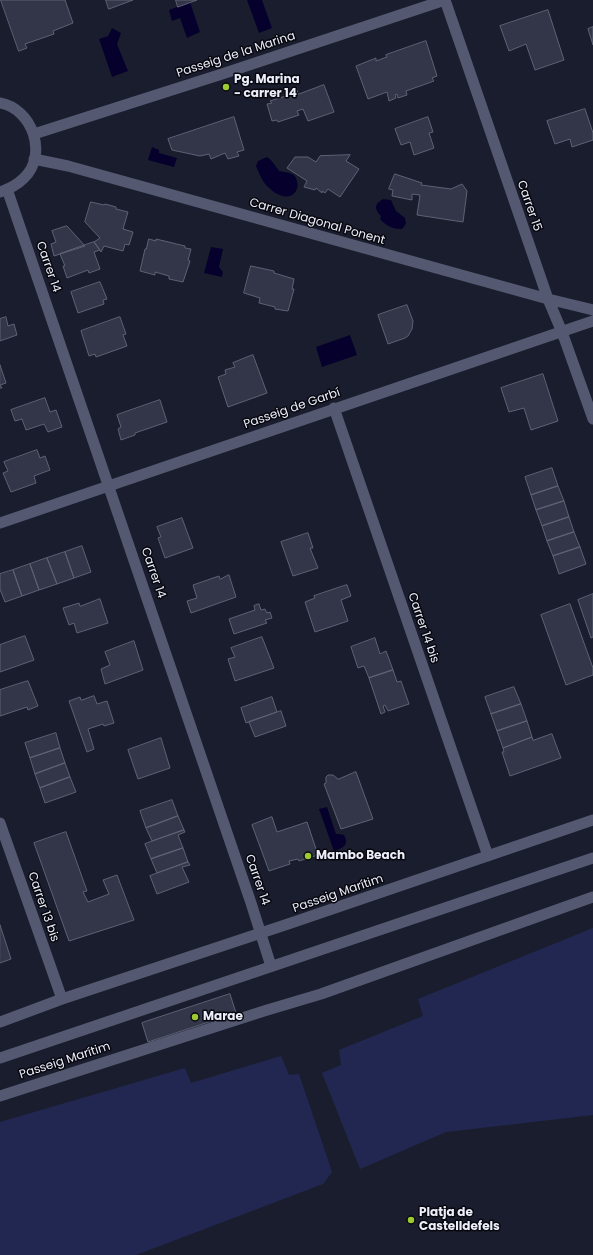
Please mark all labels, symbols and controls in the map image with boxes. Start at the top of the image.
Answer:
street label: Passeig de la Marina [175,29,297,81]
place label: Pg. Marina - carrer 14 [234,73,300,101]
marker: Pg. Marina - carrer 14 [221,82,231,92]
street label: Carrer 15 [514,179,544,233]
street label: Carrer Diagonal Ponent [247,196,387,248]
street label: Carrer 14 [33,240,63,294]
street label: Passeig de Garbí [242,386,342,432]
street label: Carrer 14 [138,546,168,600]
street label: Carrer 14 bis [404,591,442,665]
place label: Mambo Beach [316,849,405,863]
marker: Mambo Beach [303,851,313,861]
street label: Carrer 14 [242,853,272,907]
street label: Carrer 13 bis [24,870,62,944]
street label: Passeig Marítim [291,872,385,916]
place label: Marae [203,1010,243,1024]
marker: Marae [190,1012,200,1022]
street label: Passeig Marítim [18,1039,112,1083]
place label: Platja de Castelldefels [419,1206,500,1234]
marker: Platja de Castelldefels [406,1215,416,1225]

